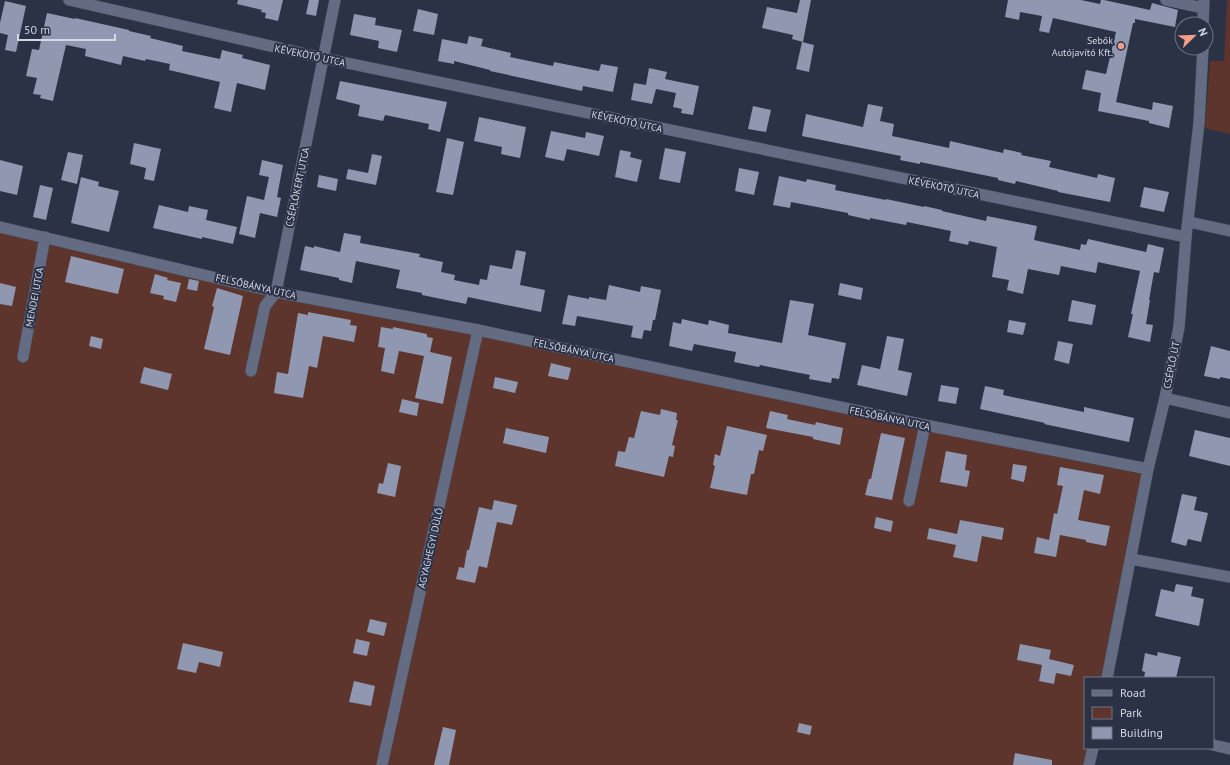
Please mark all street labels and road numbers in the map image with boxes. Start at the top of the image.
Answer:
street label: KÉVEKÖTŐ UTCA [273,42,347,69]
street label: KÉVEKÖTŐ UTCA [590,108,664,135]
street label: CSÉPLŐKERT UTCA [283,146,312,228]
street label: KÉVEKÖTŐ UTCA [907,174,981,201]
street label: MENDEI UTCA [22,266,47,328]
street label: FELSŐBÁNYA UTCA [214,271,298,302]
street label: FELSŐBÁNYA UTCA [532,336,616,365]
street label: CSÉPLŐ ÚT [1161,340,1183,390]
street label: FELSŐBÁNYA UTCA [848,404,932,433]
street label: AGYAGHEGYI DŰLŐ [415,506,446,590]

